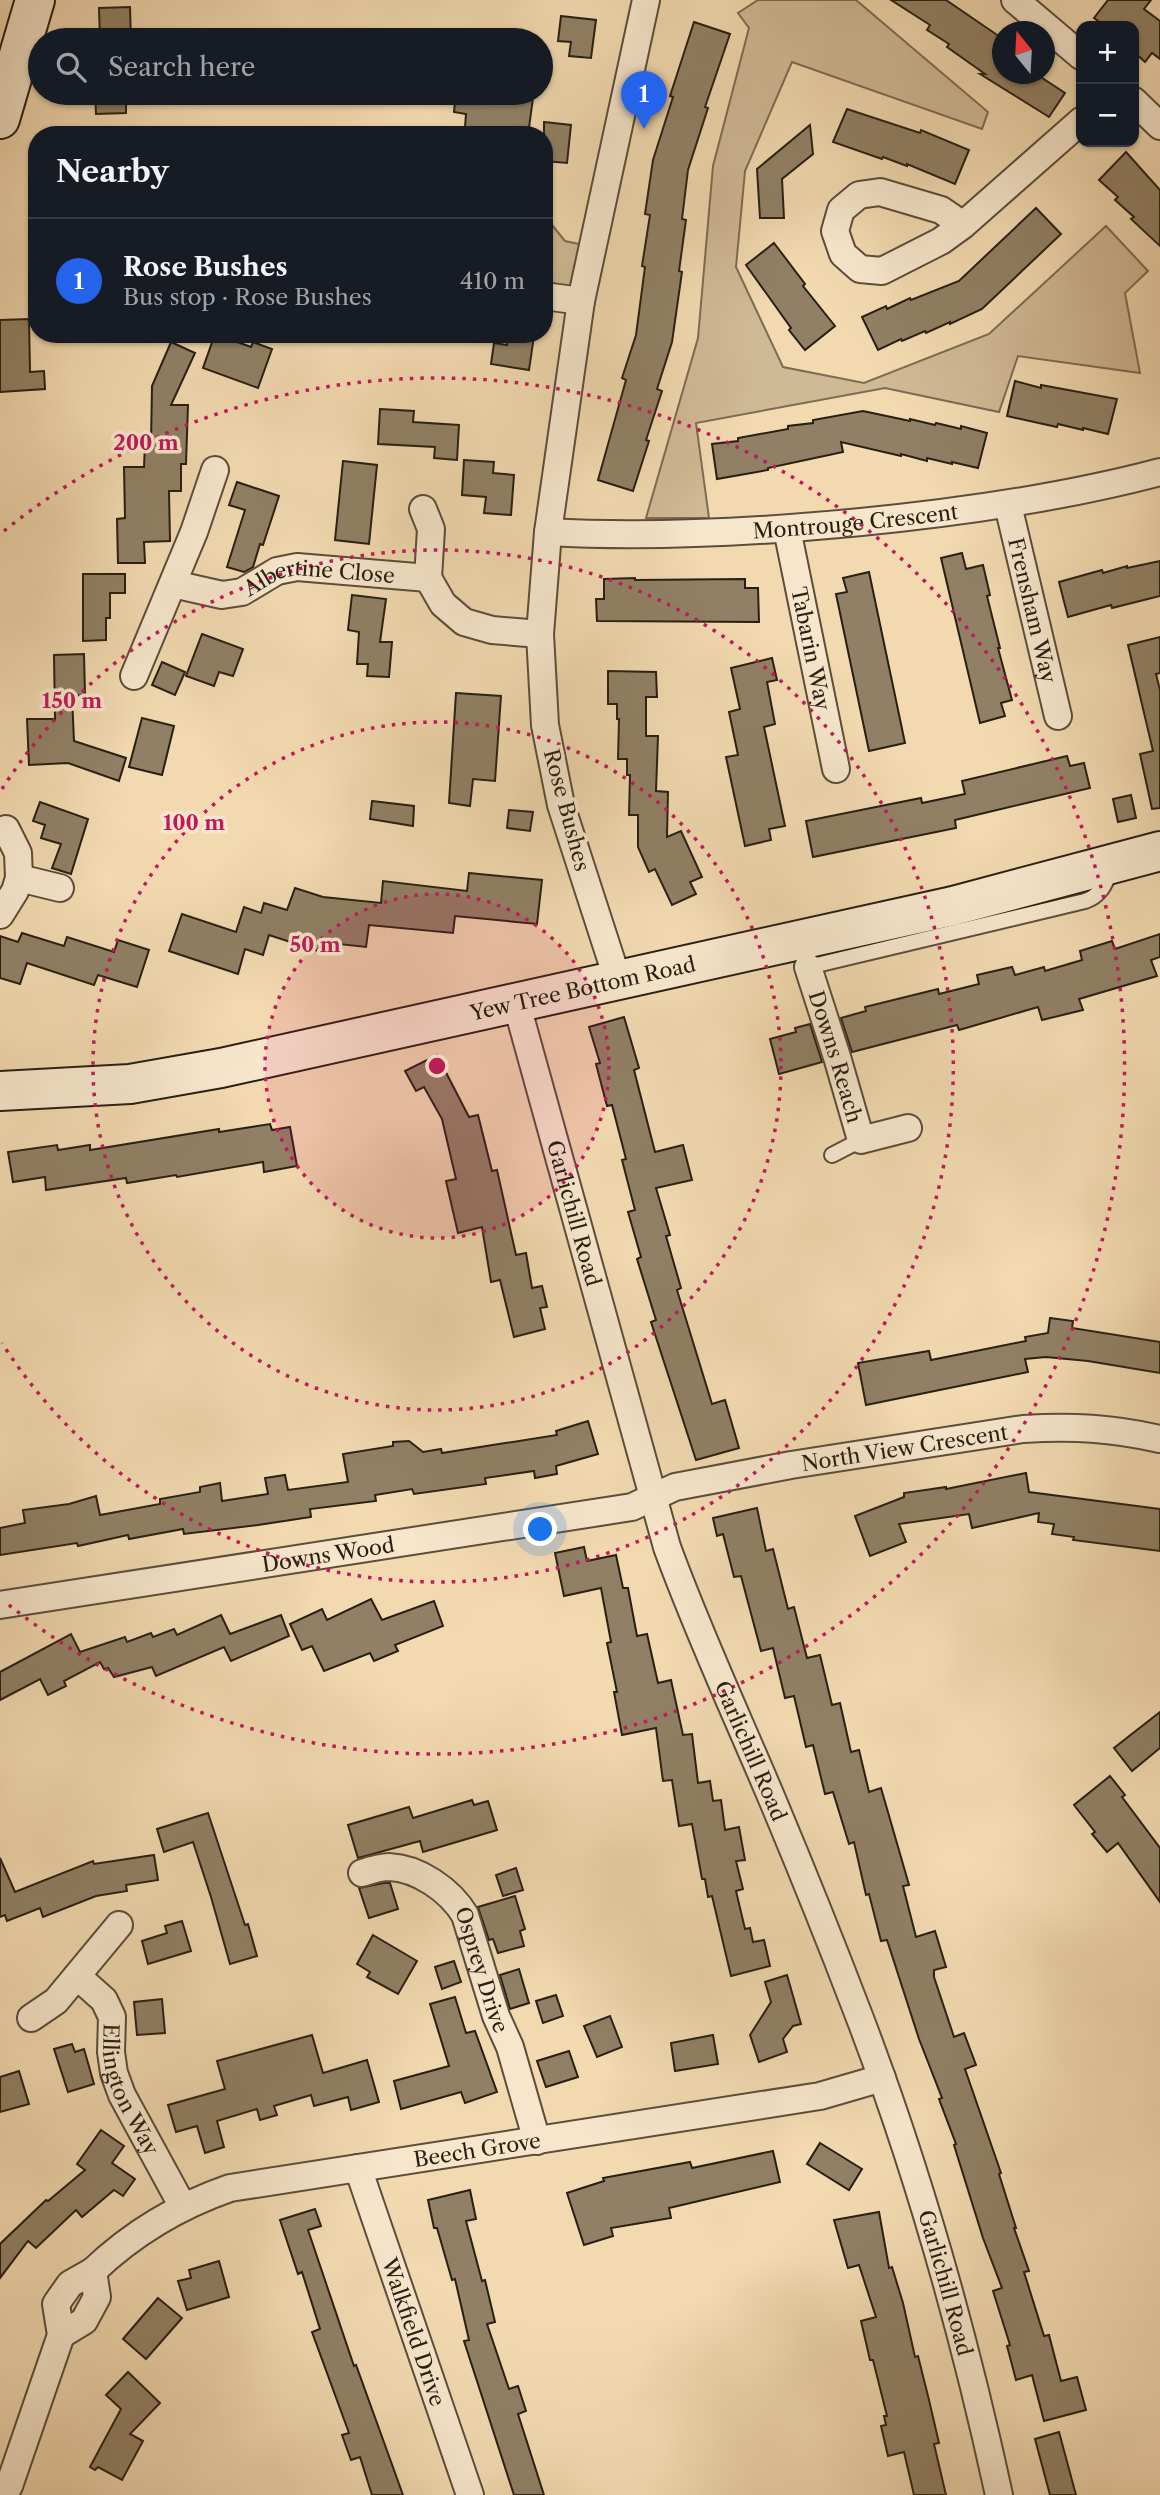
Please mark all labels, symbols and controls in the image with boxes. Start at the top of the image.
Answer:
north arrow [992,21,1055,84]
map controls [1076,21,1139,147]
button: + [1076,21,1139,84]
search box [28,28,553,105]
icon: search [52,48,90,86]
text: Search here [108,51,255,83]
pin: 1 [621,71,667,129]
button: − [1076,84,1139,147]
text: Nearby [56,153,169,190]
text: Rose Bushes [123,251,288,283]
text: 1 [74,267,84,295]
text: 410 m [460,267,525,295]
text: Bus stop · Rose Bushes [123,283,372,311]
text: 200 m [113,430,179,455]
street label: Montrouge Crescent [752,498,960,543]
street label: Frensham Way [1004,535,1062,685]
street label: Albertine Close [238,554,396,601]
street label: Tabarin Way [787,585,836,713]
text: 150 m [42,688,102,713]
street label: Rose Bushes [539,746,595,874]
text: 100 m [163,810,225,835]
text: 50 m [289,932,341,957]
street label: Yew Tree Bottom Road [467,951,698,1025]
street label: Downs Reach [804,987,868,1126]
centre of rings [425,1054,449,1078]
street label: Garlichill Road [542,1137,607,1289]
street label: North View Crescent [800,1419,1010,1476]
your location [523,1512,557,1546]
street label: Downs Wood [260,1532,396,1577]
street label: Garlichill Road [710,1677,792,1825]
street label: Osprey Drive [451,1903,514,2036]
street label: Ellington Way [98,2023,165,2159]
street label: Beech Grove [412,2127,542,2172]
street label: Garlichill Road [914,2207,978,2358]
street label: Walkfield Drive [377,2253,451,2409]

